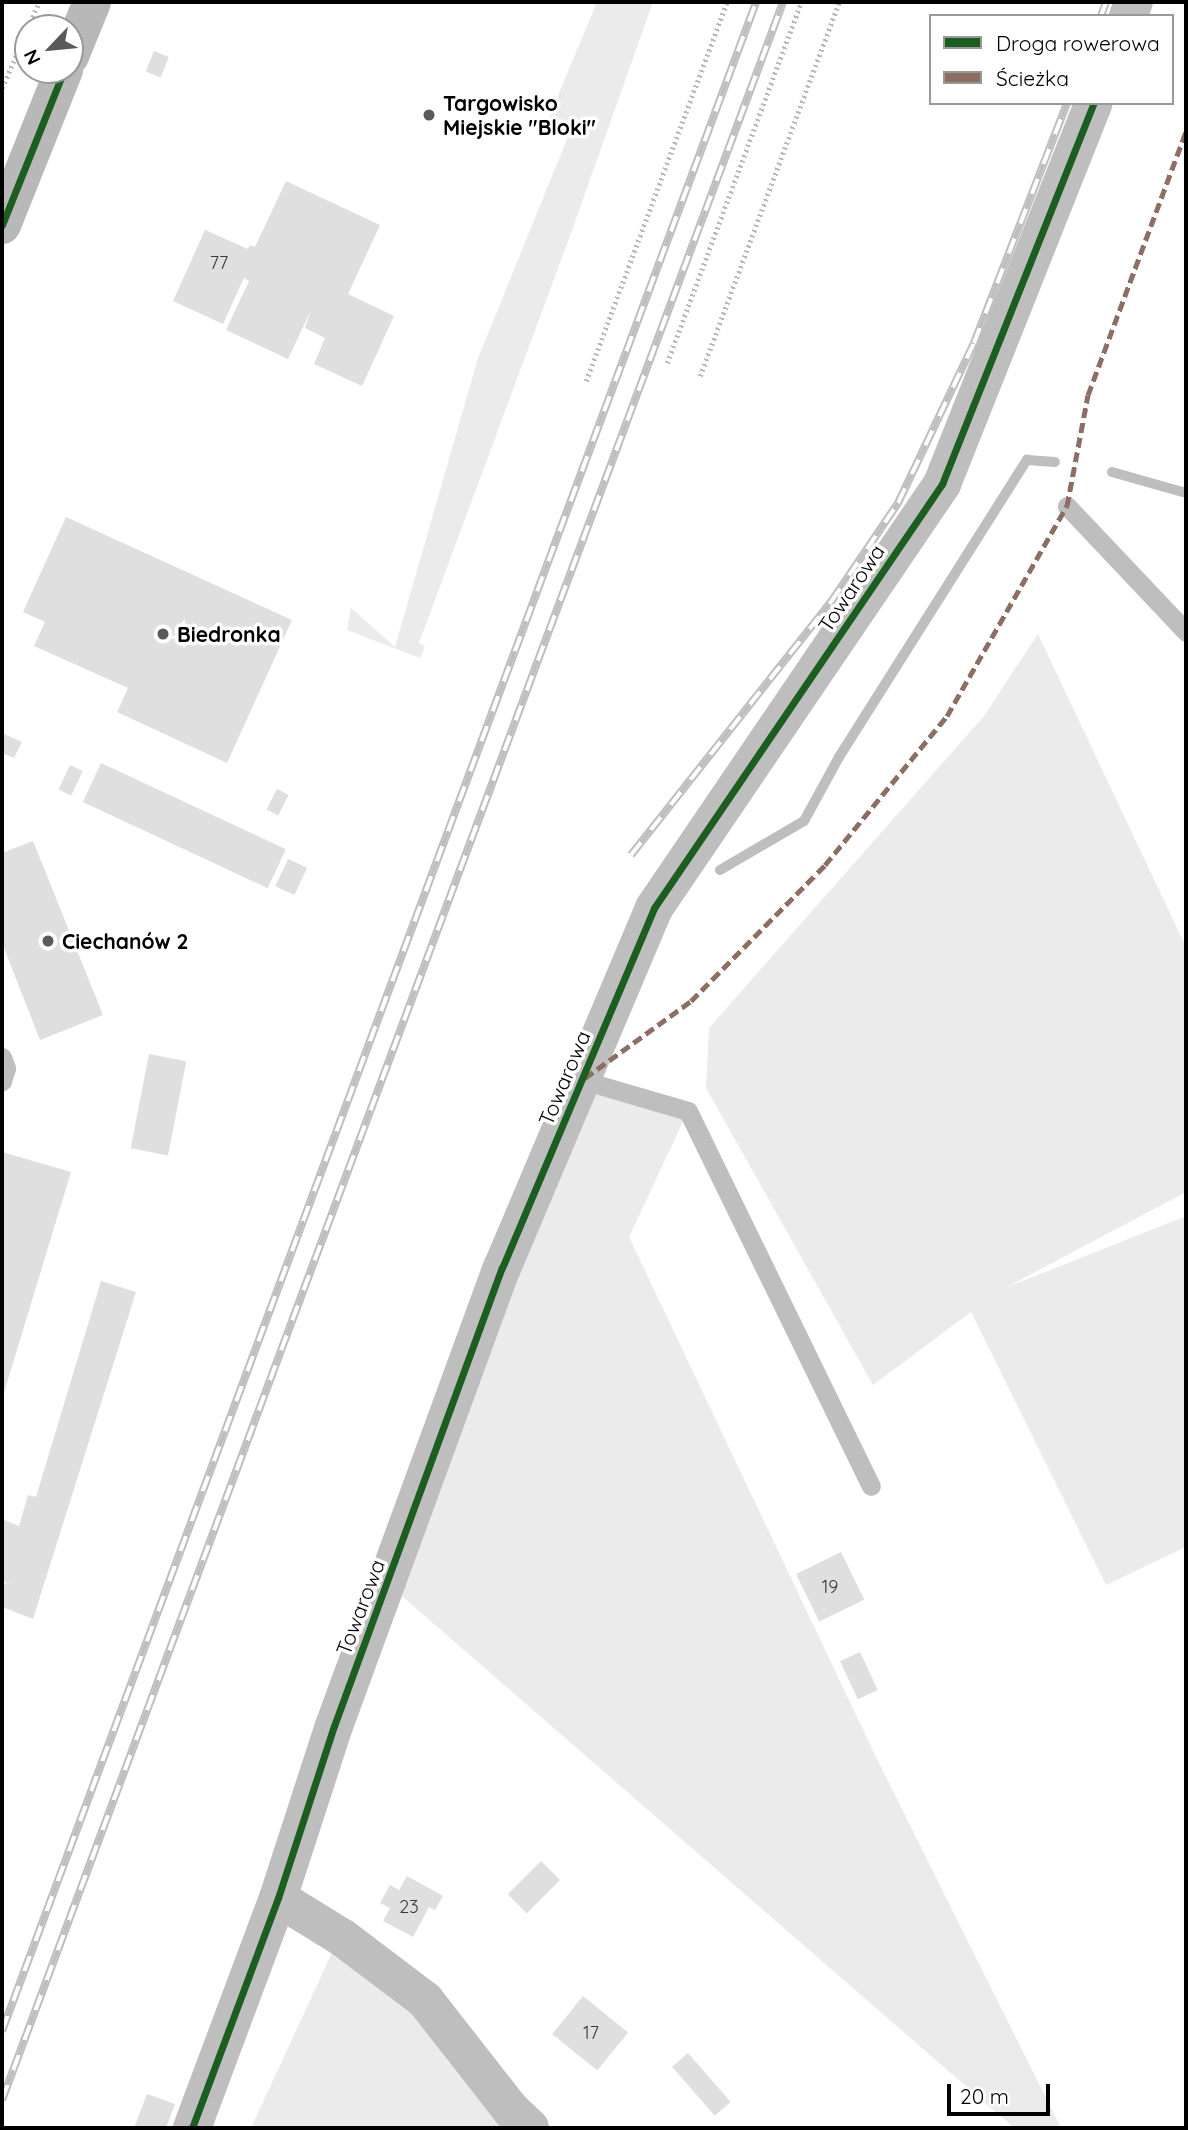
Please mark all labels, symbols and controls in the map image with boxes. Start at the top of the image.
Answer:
north arrow [14,14,84,84]
legend [929,14,1174,105]
text: Droga rowerowa [996,30,1160,56]
text: N [18,46,46,69]
text: Ścieżka [996,65,1069,91]
place label: Targowisko Miejskie "Bloki" [443,90,596,140]
marker: Targowisko Miejskie "Bloki" [421,107,437,123]
house number: 77 [210,252,228,274]
street label: Towarowa [812,539,890,637]
place label: Biedronka [177,621,281,647]
marker: Biedronka [155,626,171,642]
place label: Ciechanów 2 [62,928,189,954]
marker: Ciechanów 2 [40,933,56,949]
street label: Towarowa [533,1027,595,1129]
street label: Towarowa [330,1556,390,1658]
house number: 19 [822,1576,838,1598]
house number: 23 [399,1896,419,1918]
house number: 17 [583,2022,599,2044]
scale bar [950,2070,1053,2114]
text: 20 m [960,2083,1009,2109]

